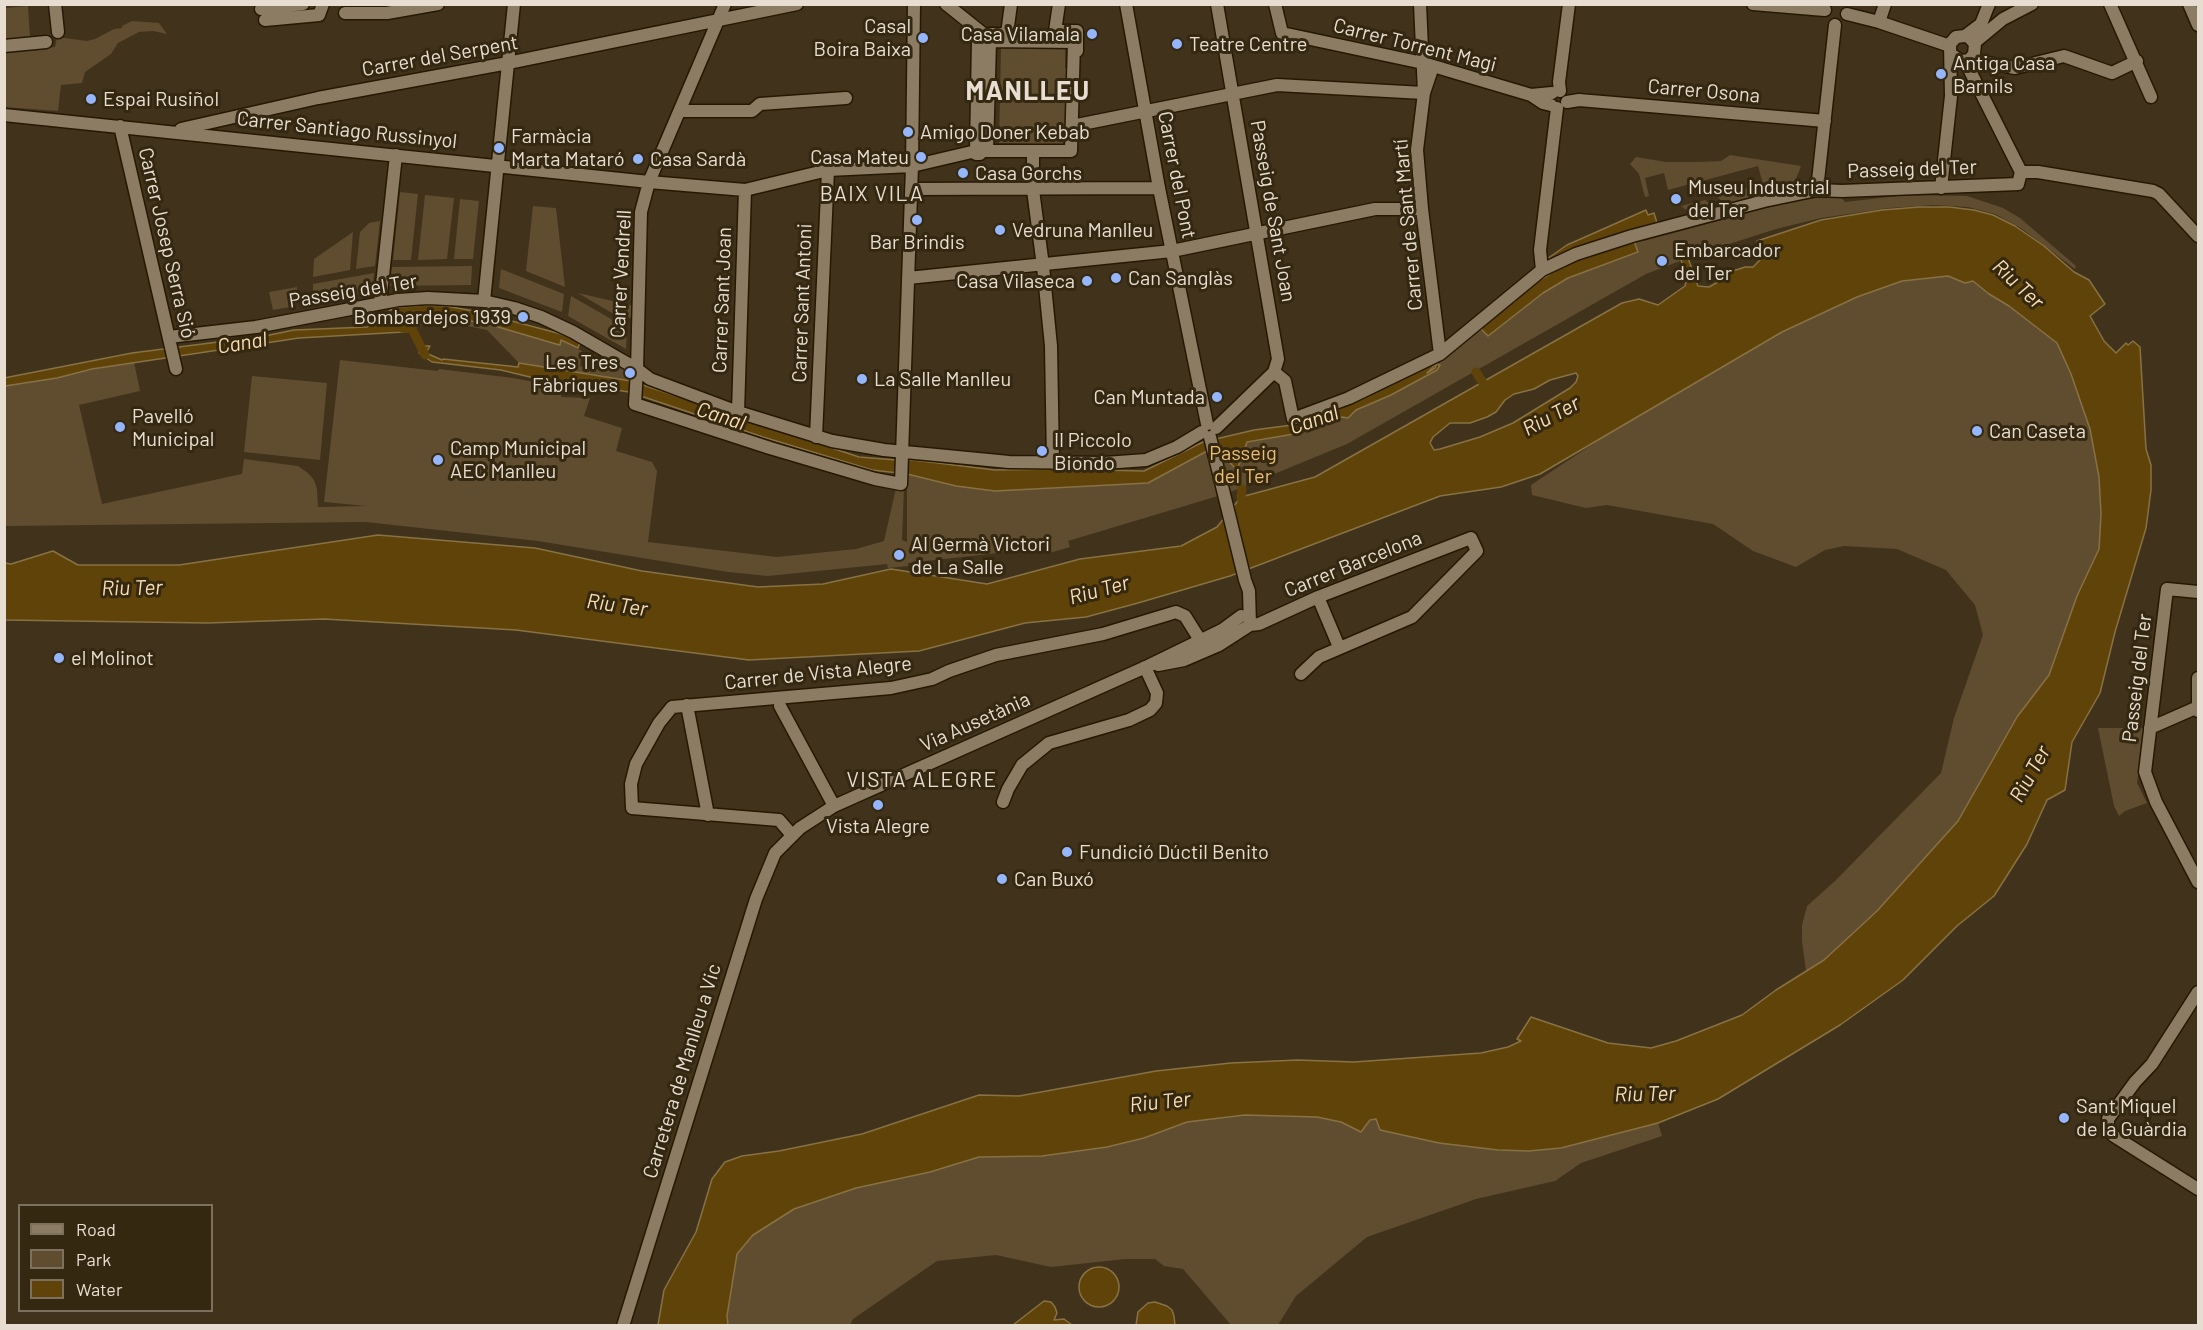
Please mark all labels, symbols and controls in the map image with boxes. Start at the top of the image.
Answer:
street label: Carrer Torrent Magi [1331,13,1499,77]
place label: Casal Boira Baixa [814,14,911,61]
place label: Casa Vilamala [961,22,1080,46]
marker: Casa Vilamala [1085,27,1099,41]
street label: Carrer del Serpent [360,30,520,82]
marker: Casal Boira Baixa [916,31,930,45]
place label: Teatre Centre [1189,32,1307,56]
marker: Teatre Centre [1170,37,1184,51]
place label: Antiga Casa Barnils [1953,51,2055,98]
marker: Antiga Casa Barnils [1934,67,1948,81]
street label: Carrer Osona [1647,74,1761,108]
district label: MANLLEU [965,75,1091,107]
place label: Espai Rusiñol [103,87,219,111]
marker: Espai Rusiñol [84,92,98,106]
street label: Carrer Santiago Russinyol [236,106,458,154]
street label: Carrer del Pont [1153,109,1201,241]
street label: Passeig de Sant Joan [1245,118,1301,304]
place label: Amigo Doner Kebab [920,120,1090,144]
place label: Farmàcia Marta Mataró [511,124,624,171]
marker: Amigo Doner Kebab [901,125,915,139]
street label: Carrer de Sant Martí [1389,138,1427,312]
marker: Farmàcia Marta Mataró [492,141,506,155]
street label: Carrer Josep Serra Sió [133,145,201,341]
place label: Casa Mateu [810,145,909,169]
place label: Casa Sardà [650,147,746,171]
marker: Casa Mateu [914,150,928,164]
marker: Casa Sardà [631,152,645,166]
street label: Passeig del Ter [1847,155,1977,183]
place label: Casa Gorchs [975,161,1082,185]
marker: Casa Gorchs [956,166,970,180]
place label: Museu Industrial del Ter [1688,175,1830,222]
district label: BAIX VILA [820,181,924,207]
marker: Museu Industrial del Ter [1669,192,1683,206]
street label: Carrer Vendrell [606,209,636,339]
marker: Bar Brindis [910,213,924,227]
place label: Vedruna Manlleu [1012,218,1153,242]
street label: Carrer Sant Antoni [787,223,817,383]
marker: Vedruna Manlleu [993,223,1007,237]
street label: Carrer Sant Joan [707,227,737,373]
place label: Bar Brindis [869,230,965,254]
place label: Embarcador del Ter [1674,238,1781,285]
marker: Embarcador del Ter [1655,254,1669,268]
water label: Riu Ter [1987,254,2049,314]
place label: Can Sanglàs [1128,266,1233,290]
street label: Passeig del Ter [287,269,419,313]
place label: Casa Vilaseca [956,269,1075,293]
marker: Can Sanglàs [1109,271,1123,285]
marker: Casa Vilaseca [1080,274,1094,288]
place label: Bombardejos 1939 [354,305,511,329]
marker: Bombardejos 1939 [516,310,530,324]
water label: Canal [215,327,269,359]
place label: Les Tres Fàbriques [532,350,618,397]
marker: Les Tres Fàbriques [623,366,637,380]
place label: La Salle Manlleu [874,367,1011,391]
marker: La Salle Manlleu [855,372,869,386]
place label: Can Muntada [1094,385,1205,409]
marker: Can Muntada [1210,390,1224,404]
water label: Riu Ter [1518,391,1584,441]
water label: Canal [693,396,749,436]
water label: Canal [1286,400,1342,440]
place label: Pavelló Municipal [132,404,214,451]
place label: Can Caseta [1989,419,2086,443]
marker: Pavelló Municipal [113,420,127,434]
marker: Can Caseta [1970,424,1984,438]
place label: Il Piccolo Biondo [1054,428,1132,475]
place label: Camp Municipal AEC Manlleu [450,436,586,483]
park label: Passeig del Ter [1209,441,1277,488]
marker: Il Piccolo Biondo [1035,444,1049,458]
marker: Camp Municipal AEC Manlleu [431,453,445,467]
street label: Carrer Barcelona [1281,526,1425,602]
place label: Al Germà Victori de La Salle [911,532,1050,579]
marker: Al Germà Victori de La Salle [892,548,906,562]
water label: Riu Ter [1066,570,1132,610]
water label: Riu Ter [101,575,163,601]
water label: Riu Ter [585,588,649,622]
street label: Passeig del Ter [2117,612,2157,744]
place label: el Molinot [71,646,154,670]
marker: el Molinot [52,651,66,665]
street label: Carrer de Vista Alegre [723,651,913,695]
street label: Via Ausetània [916,687,1034,757]
water label: Riu Ter [2004,741,2056,807]
district label: VISTA ALEGRE [846,767,998,793]
marker: Vista Alegre [871,798,885,812]
place label: Vista Alegre [826,814,930,838]
place label: Fundició Dúctil Benito [1079,840,1269,864]
marker: Fundició Dúctil Benito [1060,845,1074,859]
place label: Can Buxó [1014,867,1094,891]
marker: Can Buxó [995,872,1009,886]
street label: Carretera de Manlleu a Vic [638,961,726,1181]
water label: Riu Ter [1614,1081,1676,1107]
water label: Riu Ter [1128,1086,1192,1118]
place label: Sant Miquel de la Guàrdia [2076,1094,2187,1141]
marker: Sant Miquel de la Guàrdia [2057,1111,2071,1125]
legend [18,1204,213,1312]
text: Road [76,1218,116,1240]
text: Park [76,1248,111,1270]
text: Water [76,1278,123,1300]

